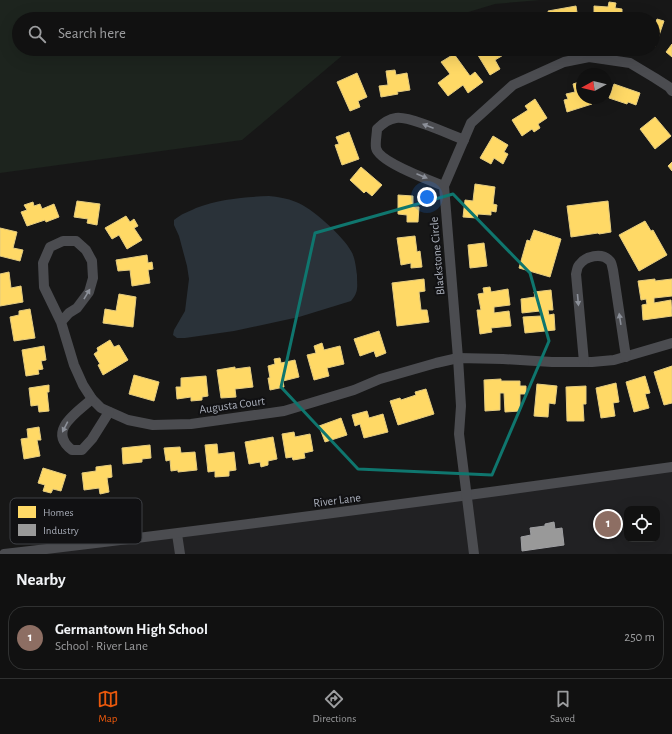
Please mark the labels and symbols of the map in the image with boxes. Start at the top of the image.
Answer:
north arrow [576,68,612,104]
one-way arrow [421,123,433,129]
one-way arrow [416,173,428,180]
your location [417,187,437,207]
street label: Blackstone Circle [428,216,446,296]
one-way arrow [83,288,90,300]
one-way arrow [575,294,582,306]
one-way arrow [617,312,623,325]
street label: Augusta Court [198,394,266,416]
one-way arrow [62,421,68,433]
street label: River Lane [312,491,362,509]
legend [10,498,142,544]
text: Homes [43,507,74,518]
pin: 1 [595,509,621,539]
text: Industry [43,525,79,536]

